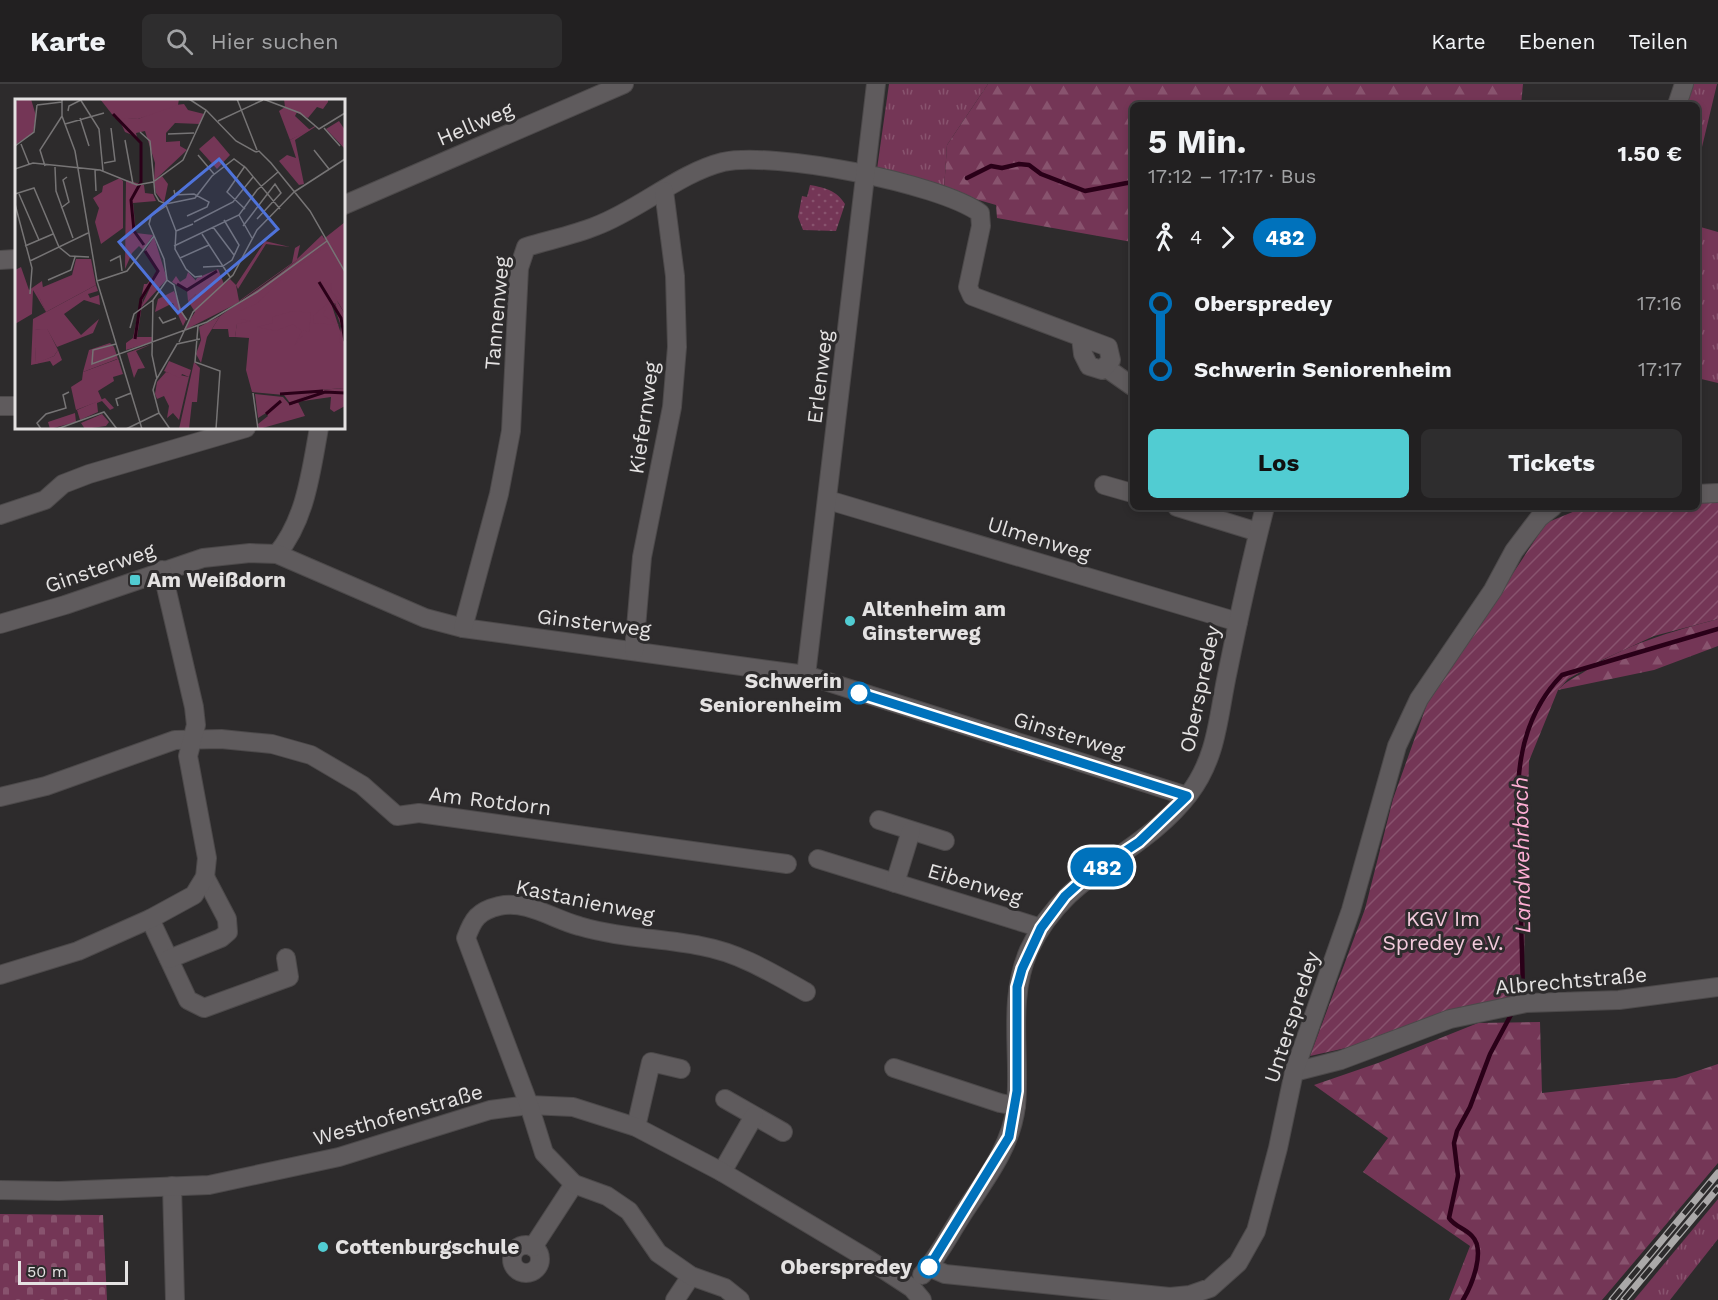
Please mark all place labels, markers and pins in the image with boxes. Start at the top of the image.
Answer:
place label: Am Weißdorn [147,567,286,592]
marker: Am Weißdorn [128,573,142,587]
place label: Altenheim am Ginsterweg [862,596,1006,645]
marker: Altenheim am Ginsterweg [843,614,857,628]
place label: Schwerin Seniorenheim [699,668,842,717]
marker: Schwerin Seniorenheim [848,682,870,704]
place label: Cottenburgschule [335,1234,519,1259]
marker: Cottenburgschule [316,1240,330,1254]
place label: Oberspredey [780,1254,912,1279]
marker: Oberspredey [918,1256,940,1278]

